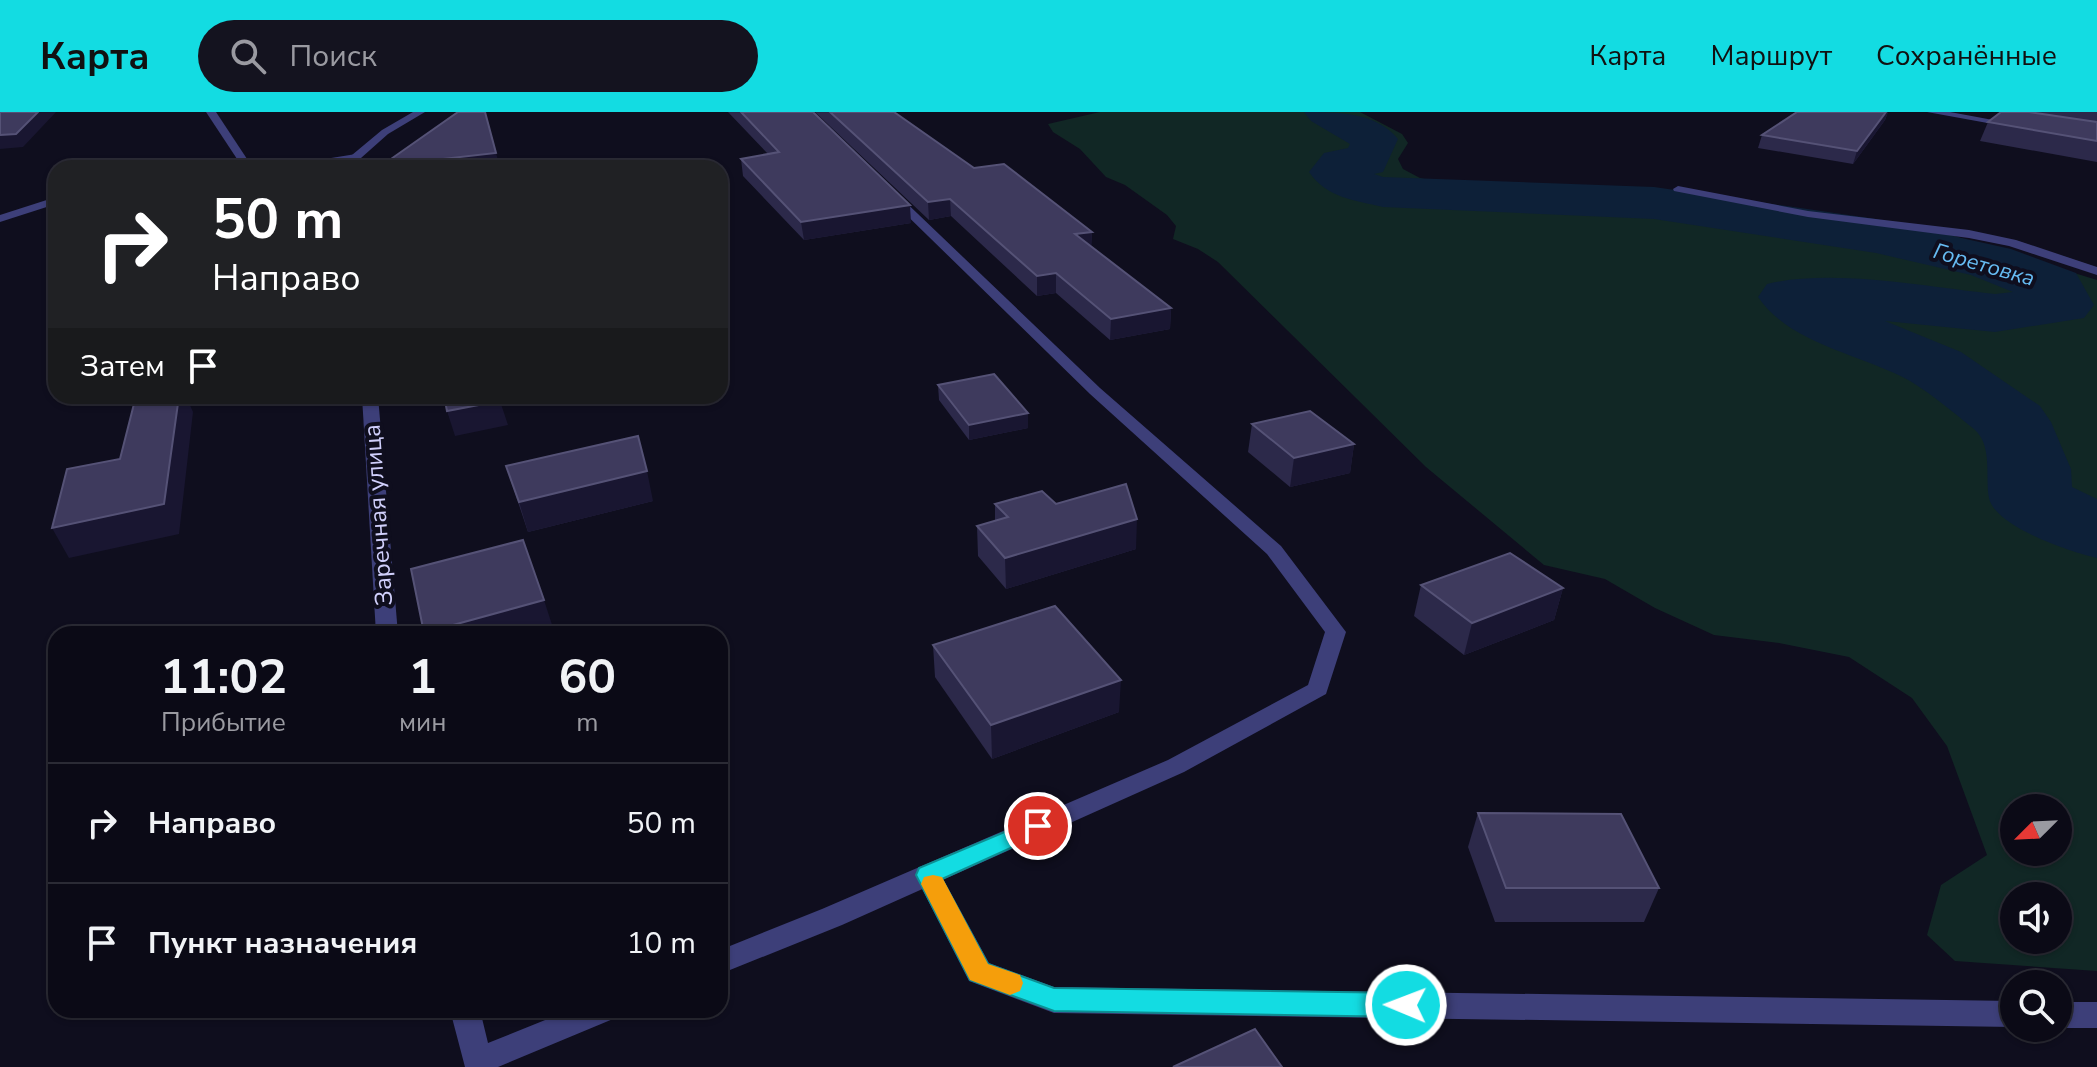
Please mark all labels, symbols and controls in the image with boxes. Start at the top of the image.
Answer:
search box [198,20,758,92]
text: Карта [40,31,150,82]
icon: search [226,34,270,78]
text: Поиск [290,36,377,77]
text: Карта [1589,37,1666,75]
text: Маршрут [1710,37,1832,75]
text: Сохранённые [1876,37,2057,75]
text: 50 m [212,181,343,258]
icon: right [80,192,184,296]
water label: Горетовка [1930,236,2038,294]
text: Направо [212,254,361,303]
icon: arrive [181,344,225,388]
text: Затем [80,346,165,387]
street label: Заречная улица [356,423,400,607]
text: 11:02 [160,644,287,710]
text: 1 [408,644,437,710]
text: 60 [558,644,616,710]
text: Прибытие [161,705,286,740]
text: мин [399,705,447,740]
text: m [576,705,598,740]
pin [1004,792,1072,860]
north arrow [2000,794,2072,866]
map controls [2000,794,2072,1042]
icon: right [80,801,124,845]
text: Направо [148,803,276,844]
text: 50 m [627,803,696,844]
icon: arrive [1016,804,1060,848]
button: sound [2000,882,2072,954]
icon: arrive [80,921,124,965]
text: Пункт назначения [148,923,417,964]
text: 10 m [627,923,696,964]
position arrow [1364,963,1448,1047]
button: search [2000,970,2072,1042]

